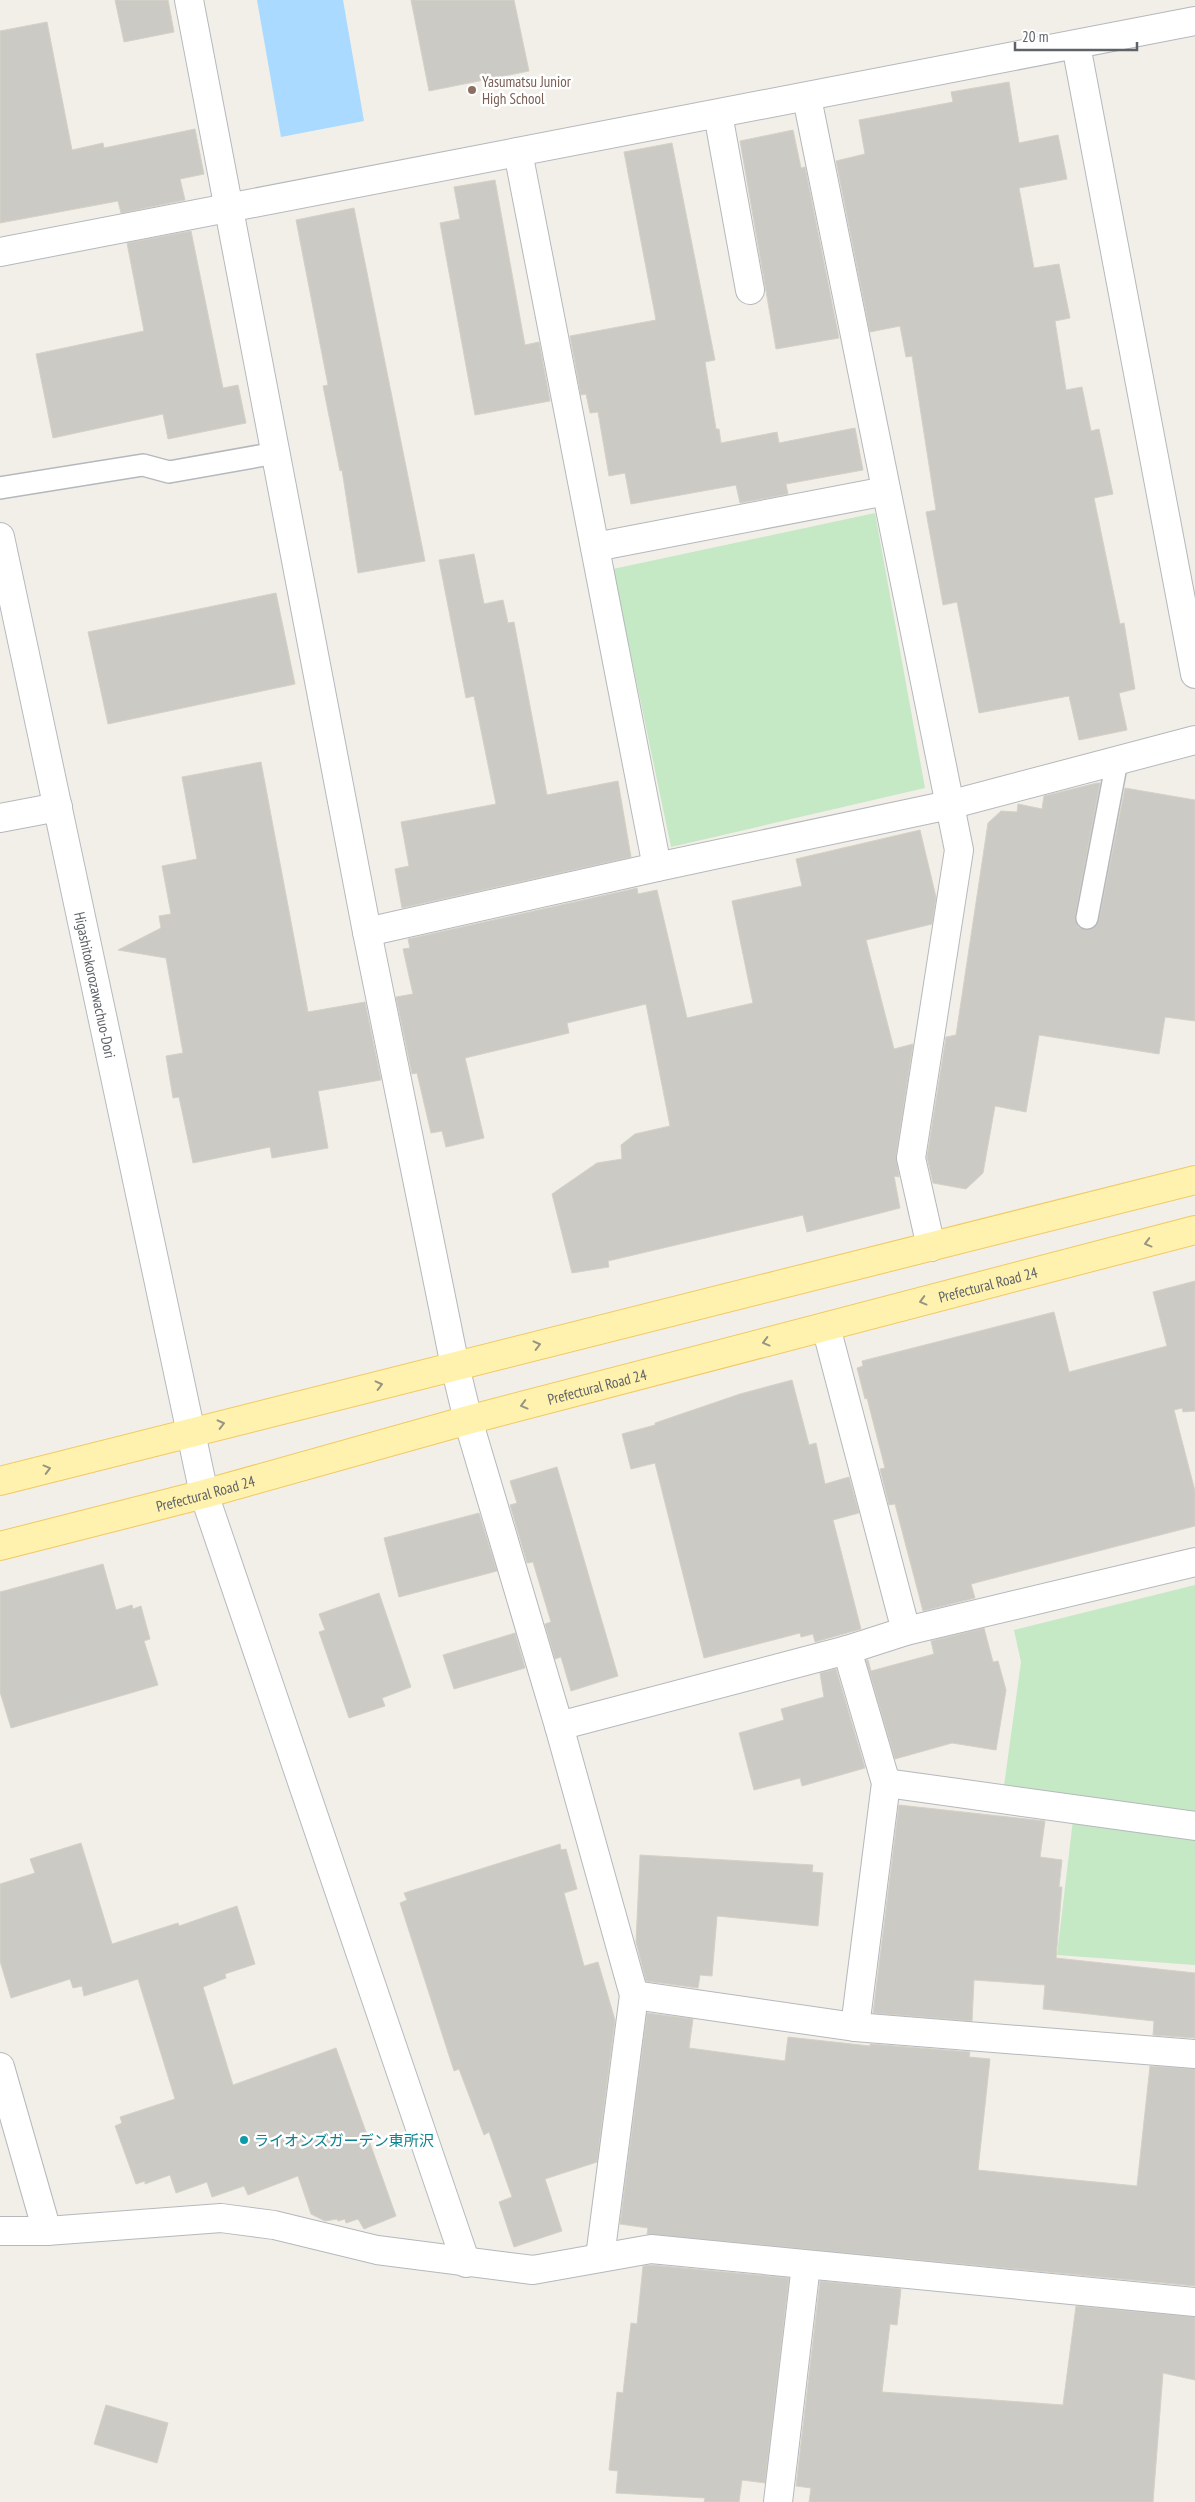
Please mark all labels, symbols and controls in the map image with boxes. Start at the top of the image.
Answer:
scale bar [1015,20,1138,52]
text: 20 m [1022,27,1048,46]
place label: Yasumatsu Junior High School [482,72,572,108]
marker: Yasumatsu Junior High School [466,84,478,96]
street label: Higashitokorozawachuo-Dori [71,910,120,1060]
one-way arrow [1144,1237,1152,1247]
street label: Prefectural Road 24 [936,1262,1040,1306]
one-way arrow [919,1296,927,1306]
one-way arrow [762,1337,770,1347]
one-way arrow [532,1340,541,1351]
street label: Prefectural Road 24 [545,1364,649,1408]
one-way arrow [375,1380,383,1390]
one-way arrow [520,1400,528,1410]
one-way arrow [217,1419,226,1430]
one-way arrow [43,1464,52,1475]
street label: Prefectural Road 24 [154,1471,257,1515]
place label: ライオンズガーデン東所沢 [254,2131,434,2150]
marker: ライオンズガーデン東所沢 [238,2134,250,2146]

